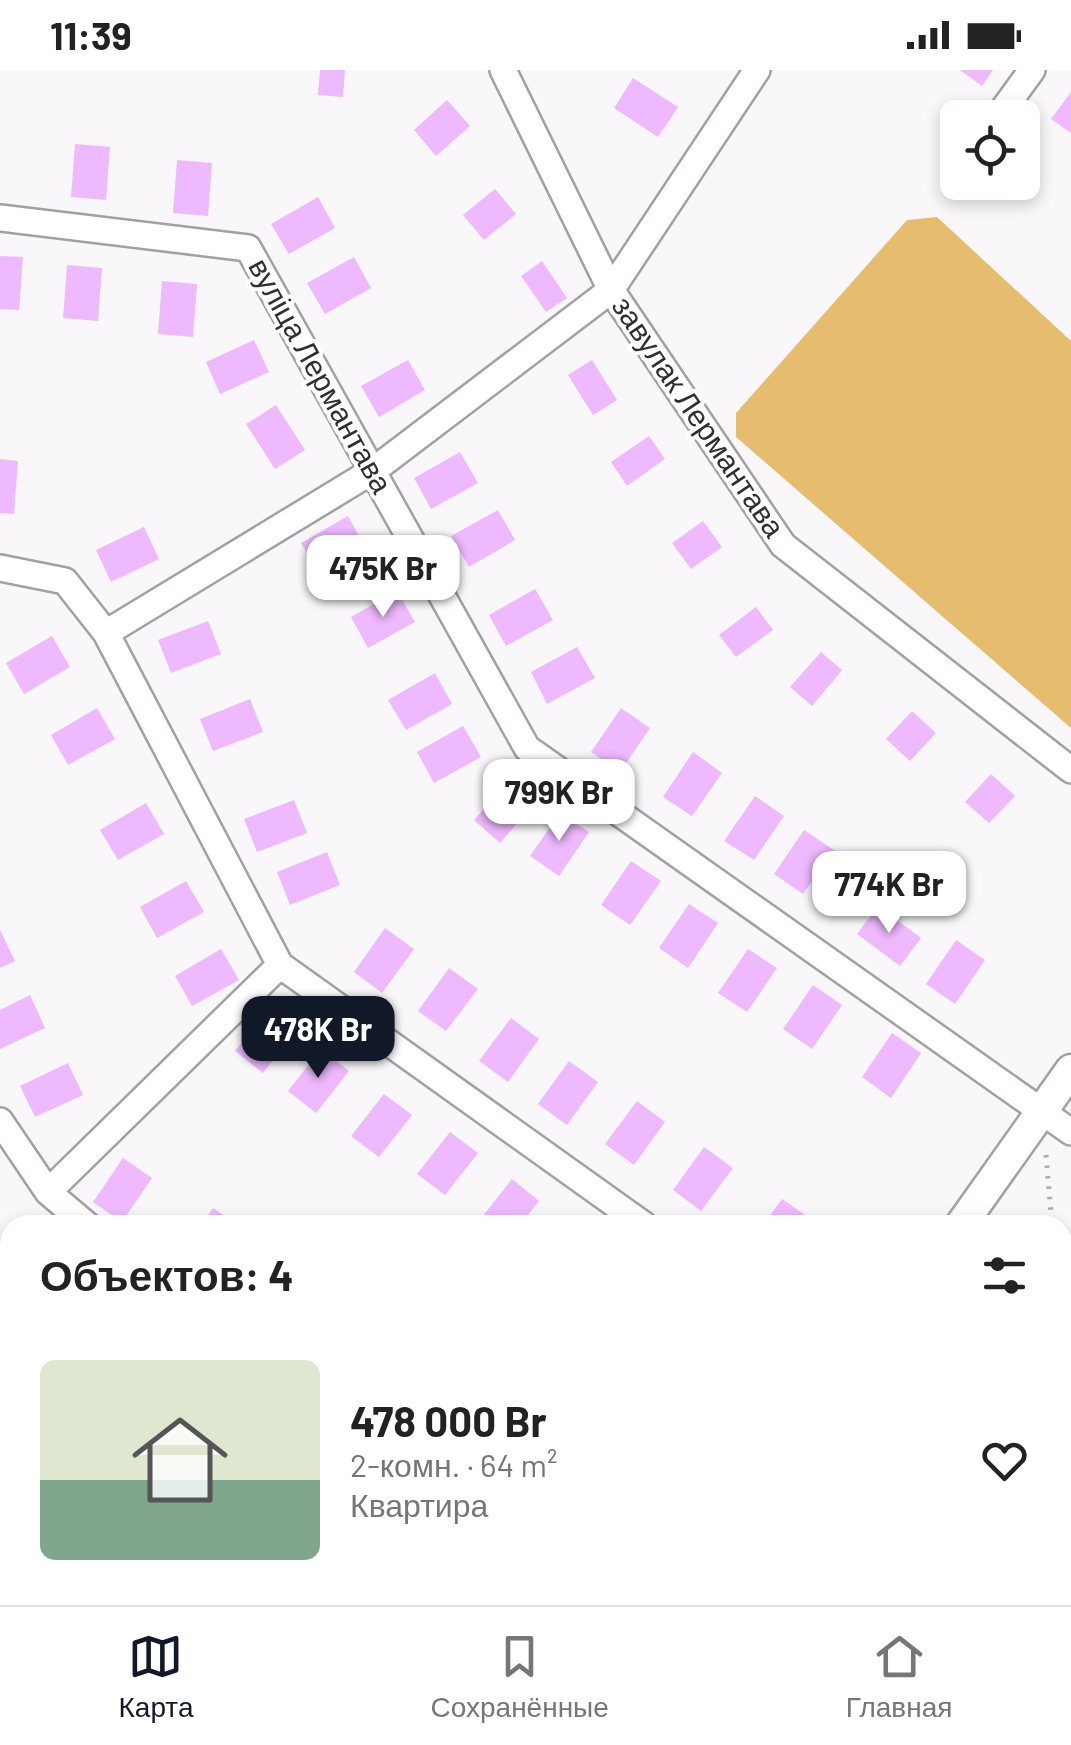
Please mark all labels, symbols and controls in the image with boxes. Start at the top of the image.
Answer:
text: 11:39 [50,12,132,58]
map controls [940,100,1040,200]
button: locate [940,100,1040,200]
street label: вуліца Лермантава [242,251,401,499]
street label: завулак Лермантава [606,289,794,543]
pin: 475K Br [291,535,475,620]
text: 475K Br [329,548,437,586]
pin: 799K Br [467,759,651,844]
text: 799K Br [505,772,613,810]
pin: 774K Br [797,851,981,936]
text: 774K Br [834,864,944,902]
pin: 478K Br [226,996,410,1081]
text: 478K Br [264,1009,372,1047]
icon: filters [977,1248,1032,1303]
text: Объектов: 4 [40,1249,294,1299]
text: 478 000 Br [350,1395,547,1445]
icon: home [120,1400,240,1520]
icon: heart [977,1433,1032,1488]
text: 2-комн. · 64 m² [350,1445,557,1483]
text: Квартира [350,1485,488,1523]
tab: Карта [119,1629,193,1724]
tab: Сохранённые [431,1629,609,1724]
tab: Главная [846,1629,952,1724]

